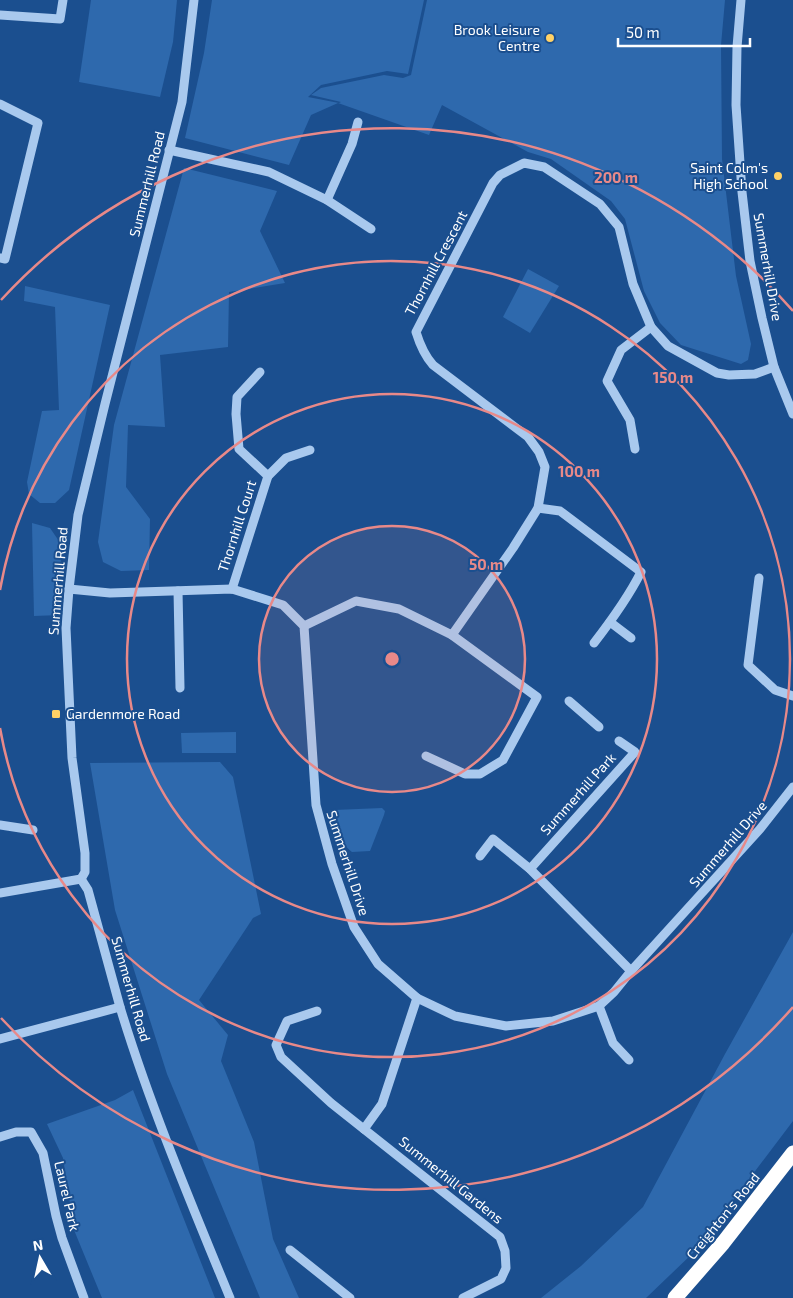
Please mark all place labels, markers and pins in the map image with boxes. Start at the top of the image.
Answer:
place label: Brook Leisure Centre [454,21,540,54]
marker: Brook Leisure Centre [544,32,556,44]
place label: Saint Colm's High School [690,159,769,192]
marker: Saint Colm's High School [772,170,784,182]
centre of rings [383,650,401,668]
place label: Gardenmore Road [66,705,180,722]
marker: Gardenmore Road [50,708,62,720]

